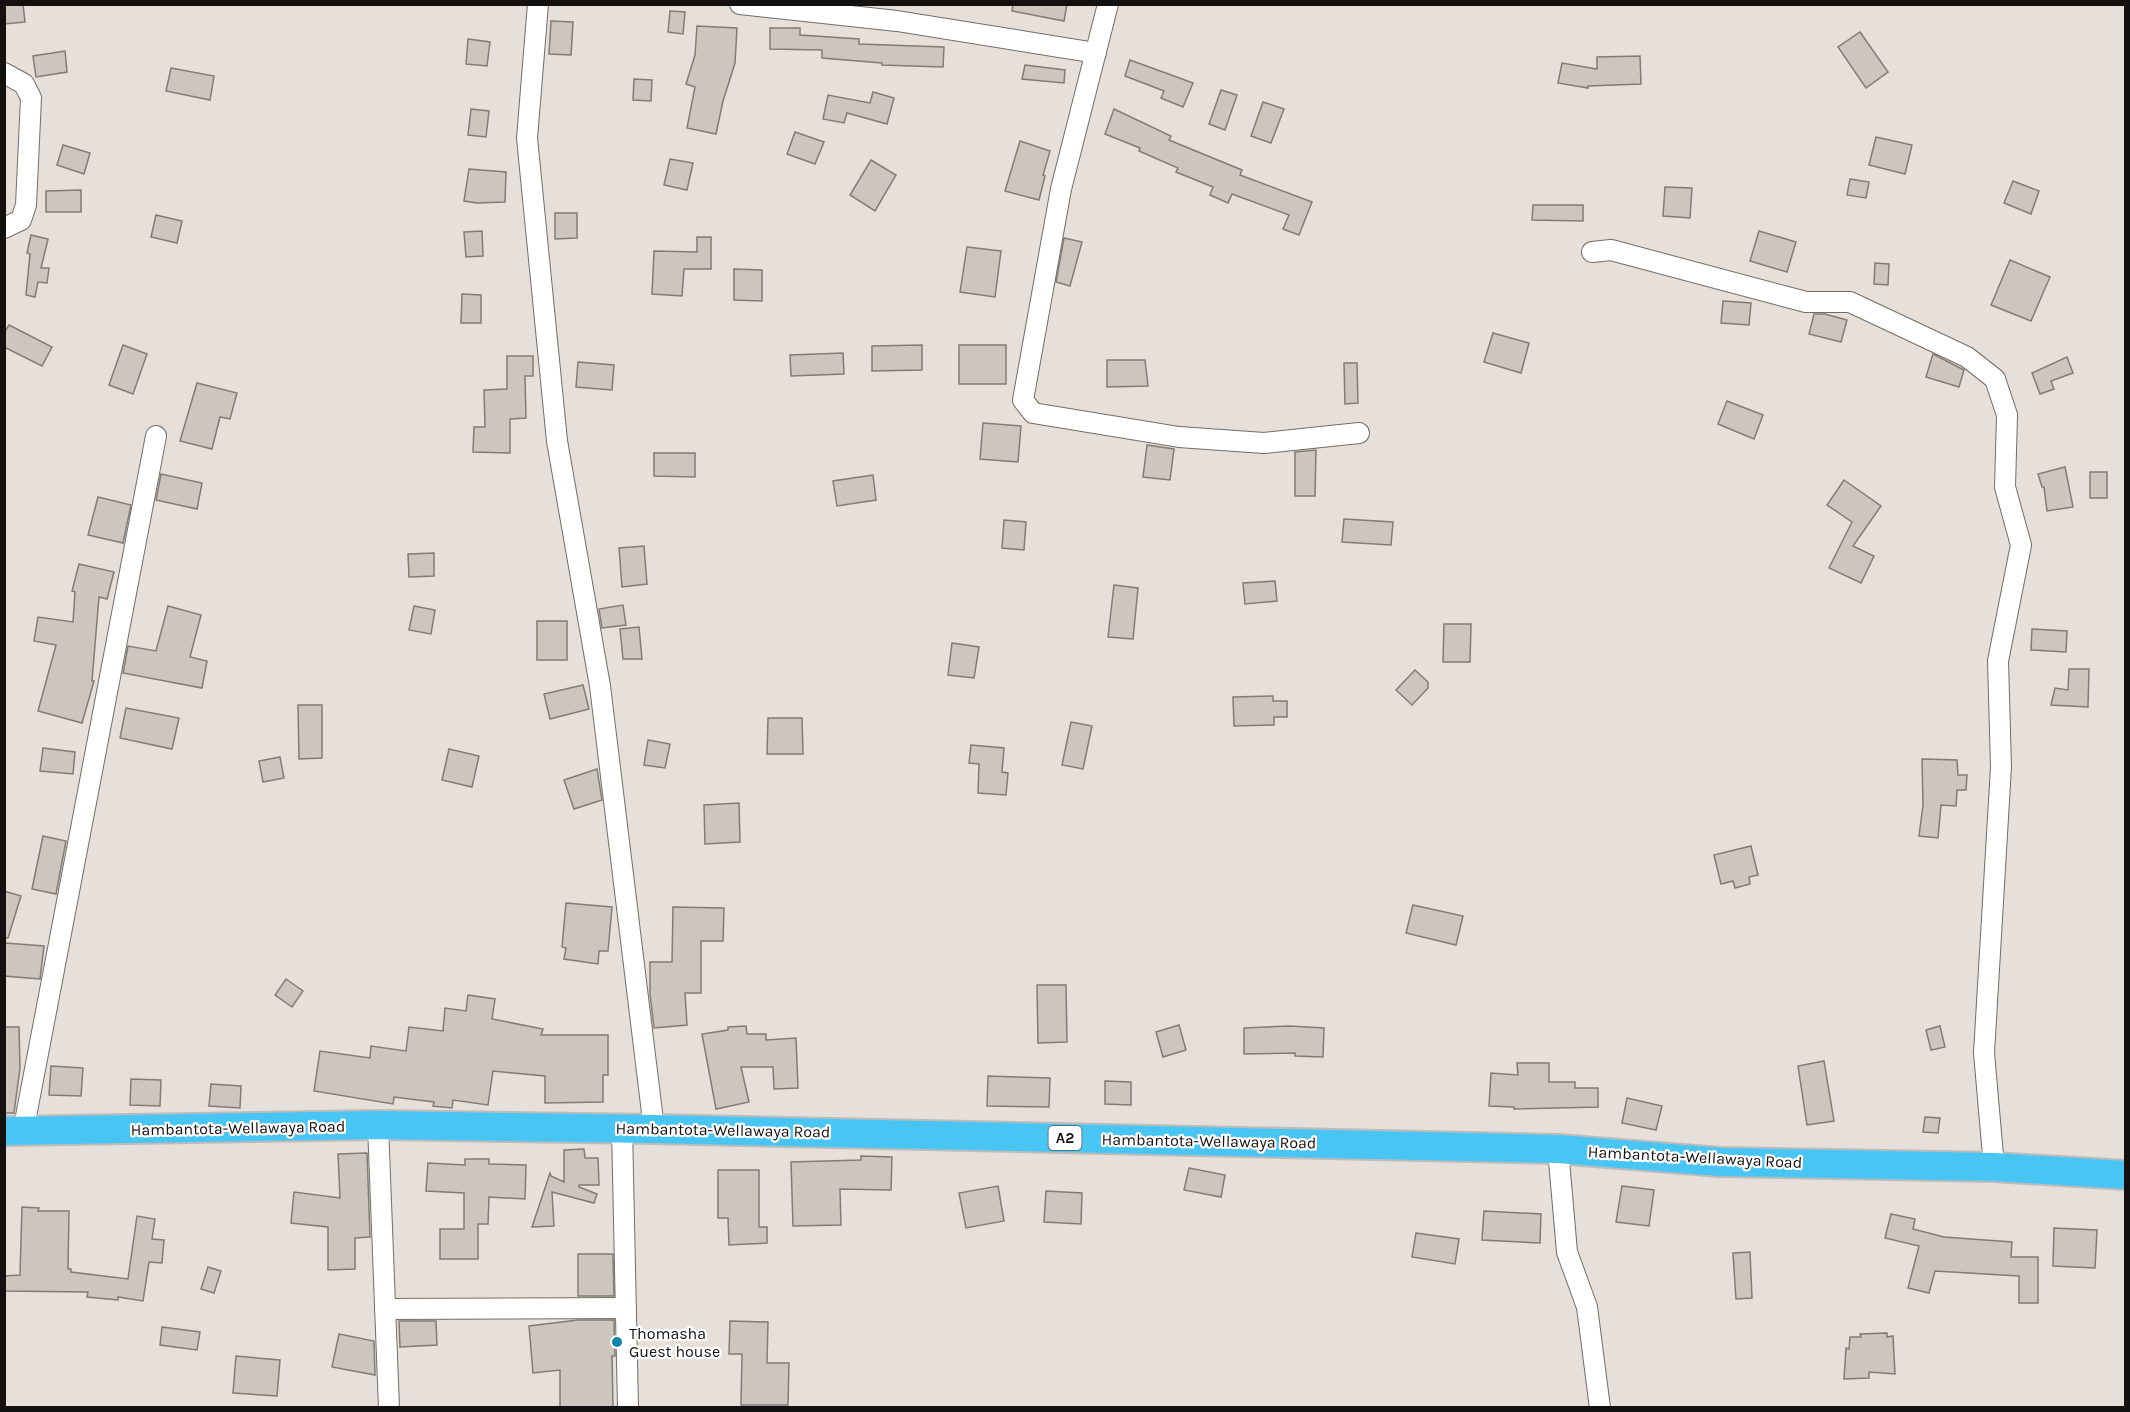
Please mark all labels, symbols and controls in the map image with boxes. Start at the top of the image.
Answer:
street label: Hambantota-Wellawaya Road [131,1117,345,1139]
street label: Hambantota-Wellawaya Road [616,1119,830,1141]
road number: A2 [1048,1126,1082,1150]
street label: Hambantota-Wellawaya Road [1102,1130,1316,1152]
street label: Hambantota-Wellawaya Road [1587,1142,1803,1172]
place label: Thomasha Guest house [629,1324,720,1361]
marker: Thomasha Guest house [610,1335,624,1349]

